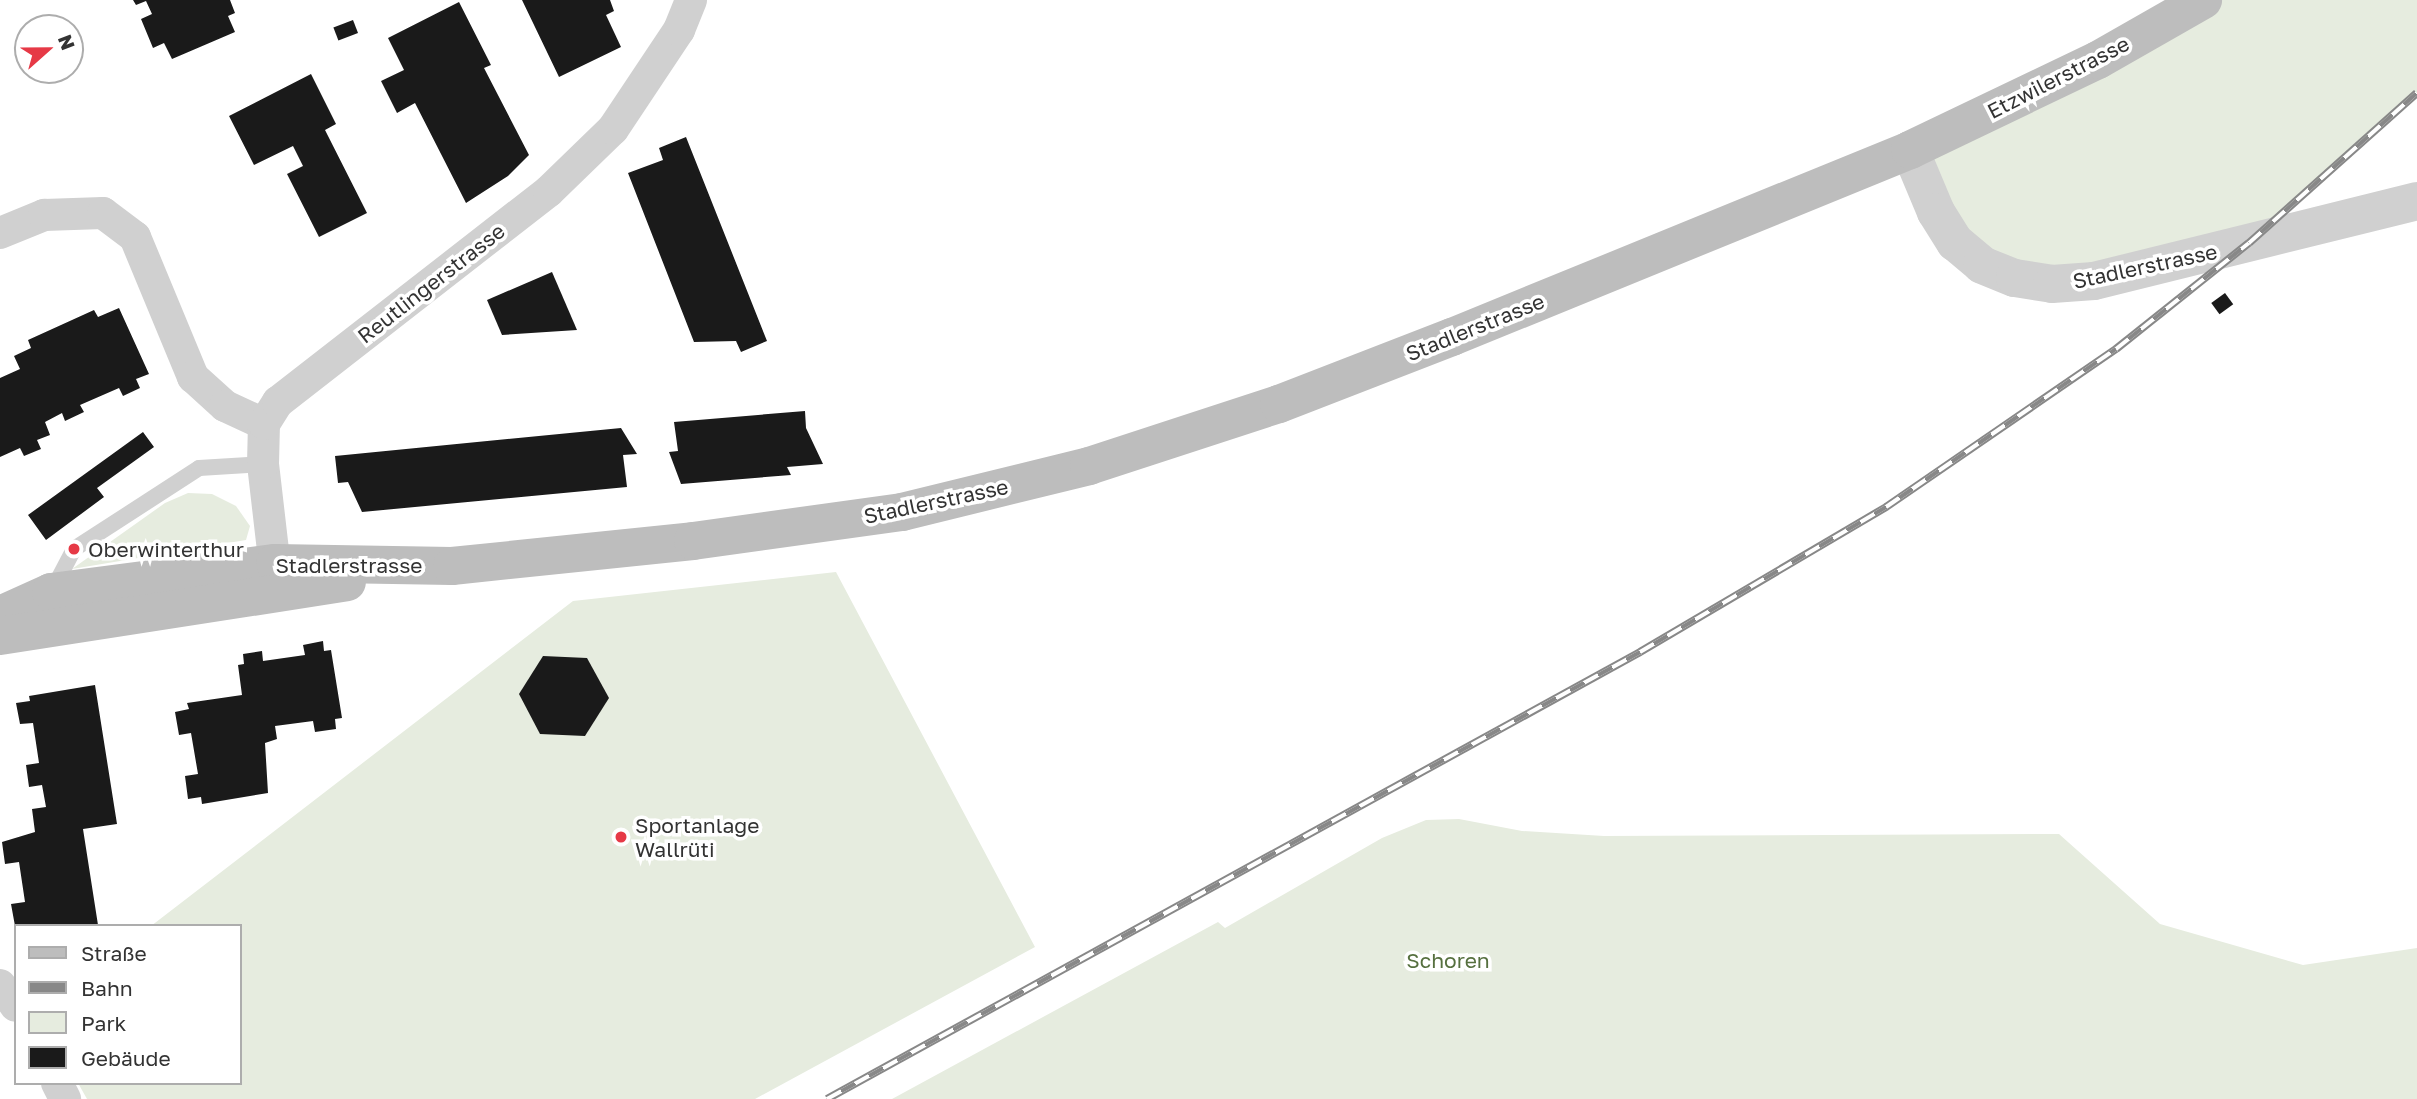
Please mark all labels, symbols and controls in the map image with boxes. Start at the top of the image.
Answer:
north arrow [14,14,84,84]
street label: Etzwilerstrasse [1983,30,2133,124]
text: N [54,31,81,53]
street label: Reutlingerstrasse [352,218,510,348]
street label: Stadlerstrasse [2071,238,2219,294]
street label: Stadlerstrasse [1402,288,1548,366]
street label: Stadlerstrasse [862,473,1010,529]
place label: Oberwinterthur [88,536,244,562]
marker: Oberwinterthur [66,541,82,557]
street label: Stadlerstrasse [276,552,422,578]
place label: Sportanlage Wallrüti [635,812,759,862]
marker: Sportanlage Wallrüti [613,829,629,845]
legend [14,924,242,1085]
text: Straße [81,940,147,966]
park label: Schoren [1406,947,1490,973]
text: Bahn [81,975,133,1001]
text: Park [81,1010,126,1036]
text: Gebäude [81,1045,171,1071]

